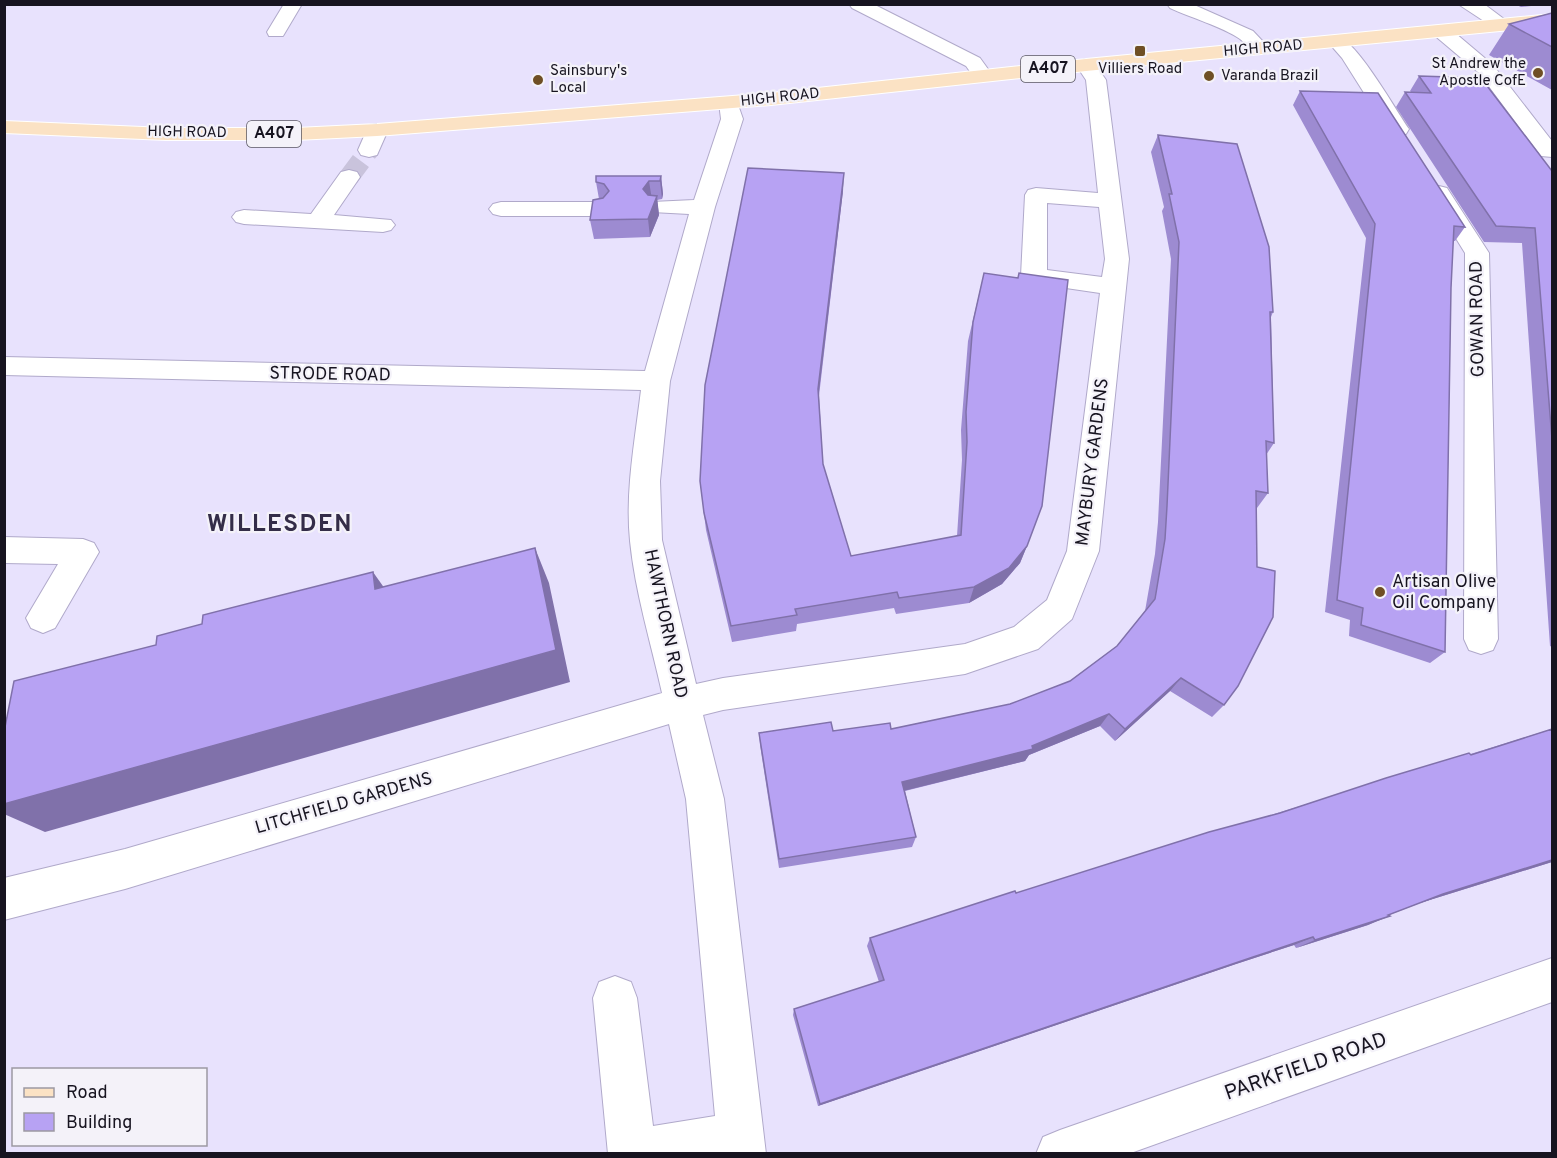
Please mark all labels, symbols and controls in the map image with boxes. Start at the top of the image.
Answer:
street label: HIGH ROAD [1223,36,1303,62]
marker: Villiers Road [1133,44,1147,58]
place label: St Andrew the Apostle CofE [1432,55,1526,91]
road number: A407 [1021,56,1075,82]
place label: Villiers Road [1098,60,1182,79]
place label: Sainsbury's Local [550,62,627,98]
marker: St Andrew the Apostle CofE [1531,66,1545,80]
place label: Varanda Brazil [1221,67,1319,86]
marker: Varanda Brazil [1202,69,1216,83]
marker: Sainsbury's Local [531,73,545,87]
street label: HIGH ROAD [740,84,820,112]
road number: A407 [247,121,301,147]
street label: HIGH ROAD [147,123,227,143]
street label: GOWAN ROAD [1465,261,1491,377]
street label: STRODE ROAD [269,362,391,388]
street label: MAYBURY GARDENS [1071,377,1115,547]
district label: WILLESDEN [207,510,353,540]
street label: HAWTHORN ROAD [638,547,692,701]
place label: Artisan Olive Oil Company [1392,571,1496,615]
marker: Artisan Olive Oil Company [1373,585,1387,599]
street label: LITCHFIELD GARDENS [253,768,435,840]
street label: PARKFIELD ROAD [1221,1027,1391,1107]
legend [12,1068,207,1146]
text: Road [66,1082,108,1105]
text: Building [66,1112,132,1135]

